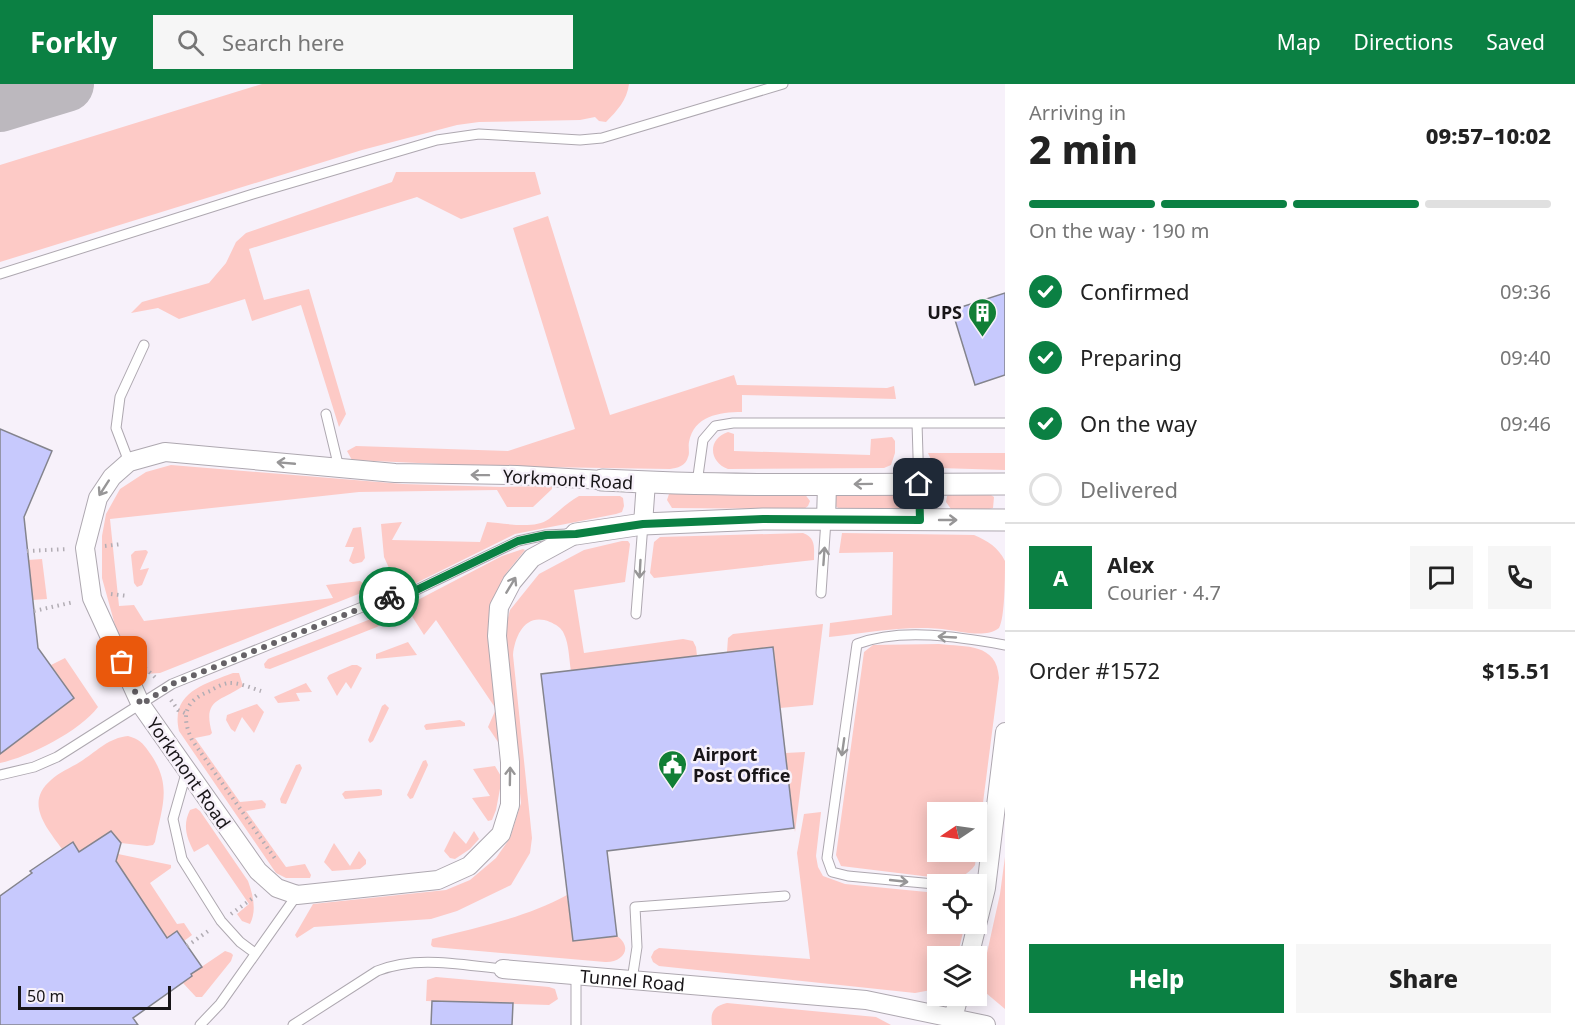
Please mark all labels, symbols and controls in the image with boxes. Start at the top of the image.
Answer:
search box [153,15,573,69]
text: Forkly [30,23,117,61]
icon: search [174,26,207,59]
text: Search here [222,27,345,57]
text: Map [1277,28,1321,56]
text: Directions [1354,28,1453,56]
text: Saved [1486,28,1545,56]
text: Arriving in [1029,99,1126,126]
text: 09:57–10:02 [1426,120,1551,150]
text: 2 min [1029,122,1138,175]
text: On the way · 190 m [1029,217,1209,244]
icon: check [1029,275,1062,308]
text: Confirmed [1080,276,1190,306]
text: 09:36 [1500,278,1551,305]
building icon: UPS [967,296,999,338]
place label: UPS [927,300,962,324]
icon: check [1029,341,1062,374]
text: Preparing [1080,342,1182,372]
text: 09:40 [1500,344,1551,371]
icon: check [1029,407,1062,440]
text: On the way [1080,408,1197,438]
text: 09:46 [1500,410,1551,437]
one-way arrow [276,458,296,469]
pin [893,458,944,509]
street label: Yorkmont Road [502,464,634,494]
icon: home [902,467,935,500]
one-way arrow [471,469,491,481]
text: Delivered [1080,474,1178,504]
one-way arrow [853,478,873,490]
one-way arrow [98,479,110,496]
one-way arrow [938,514,958,526]
button: chat [1410,546,1473,609]
button: phone [1488,546,1551,609]
one-way arrow [819,547,830,567]
text: Alex [1107,549,1154,579]
one-way arrow [634,558,645,578]
text: A [1053,562,1068,592]
courier [359,567,419,627]
one-way arrow [505,577,517,594]
text: Courier · 4.7 [1107,579,1221,606]
icon: bike [373,581,406,614]
one-way arrow [938,631,958,642]
pin [96,636,147,687]
icon: bag [105,645,138,678]
text: Order #1572 [1029,655,1160,685]
text: $15.51 [1482,655,1551,685]
street label: Yorkmont Road [142,713,236,833]
one-way arrow [837,736,848,756]
place label: Airport Post Office [693,742,791,787]
public building icon: Airport Post Office [656,748,688,790]
one-way arrow [504,767,516,787]
north arrow [927,802,987,862]
map controls [927,802,987,1006]
button: locate [927,874,987,934]
one-way arrow [889,876,909,887]
button: Help [1029,944,1284,1013]
button: Share [1296,944,1551,1013]
button: layers [927,946,987,1006]
street label: Tunnel Road [579,964,686,996]
scale bar [18,983,171,1010]
text: 50 m [27,985,64,1007]

